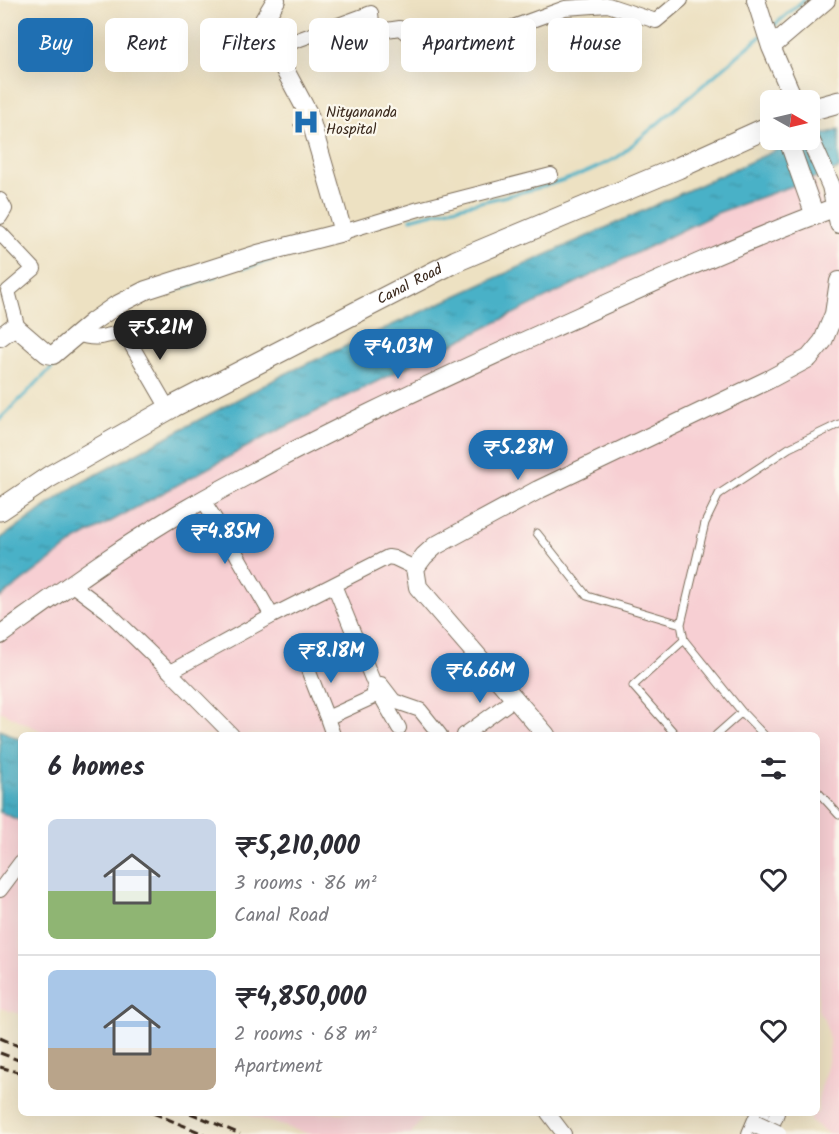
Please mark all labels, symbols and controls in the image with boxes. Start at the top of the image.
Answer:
chip: Buy [18,18,93,72]
chip: Rent [105,18,188,72]
chip: Filters [200,18,297,72]
chip: New [309,18,389,72]
chip: Apartment [401,18,536,72]
chip: House [548,18,642,72]
north arrow [760,90,820,150]
map controls [760,90,820,150]
place label: Nityananda Hospital [326,101,397,142]
hospital icon: Nityananda Hospital [291,107,321,137]
street label: Canal Road [373,258,447,312]
pin: ₹5.21M [111,310,209,361]
text: ₹5.21M [127,313,193,345]
pin: ₹4.03M [349,329,447,380]
text: ₹4.03M [363,332,433,364]
pin: ₹5.28M [469,430,567,481]
text: ₹5.28M [483,433,553,465]
pin: ₹4.85M [176,514,274,565]
text: ₹4.85M [190,517,260,549]
pin: ₹8.18M [282,633,380,684]
text: ₹8.18M [298,636,364,668]
pin: ₹6.66M [431,653,529,704]
text: ₹6.66M [445,656,515,688]
text: 6 homes [48,747,145,789]
icon: filters [757,752,790,785]
text: ₹5,210,000 [234,826,360,868]
icon: home [96,843,168,915]
icon: heart [757,863,790,896]
text: 3 rooms · 86 m² [234,868,377,900]
text: Canal Road [234,900,328,932]
text: ₹4,850,000 [234,977,366,1019]
icon: home [96,994,168,1066]
icon: heart [757,1014,790,1047]
text: 2 rooms · 68 m² [234,1019,377,1051]
text: Apartment [234,1051,323,1083]

